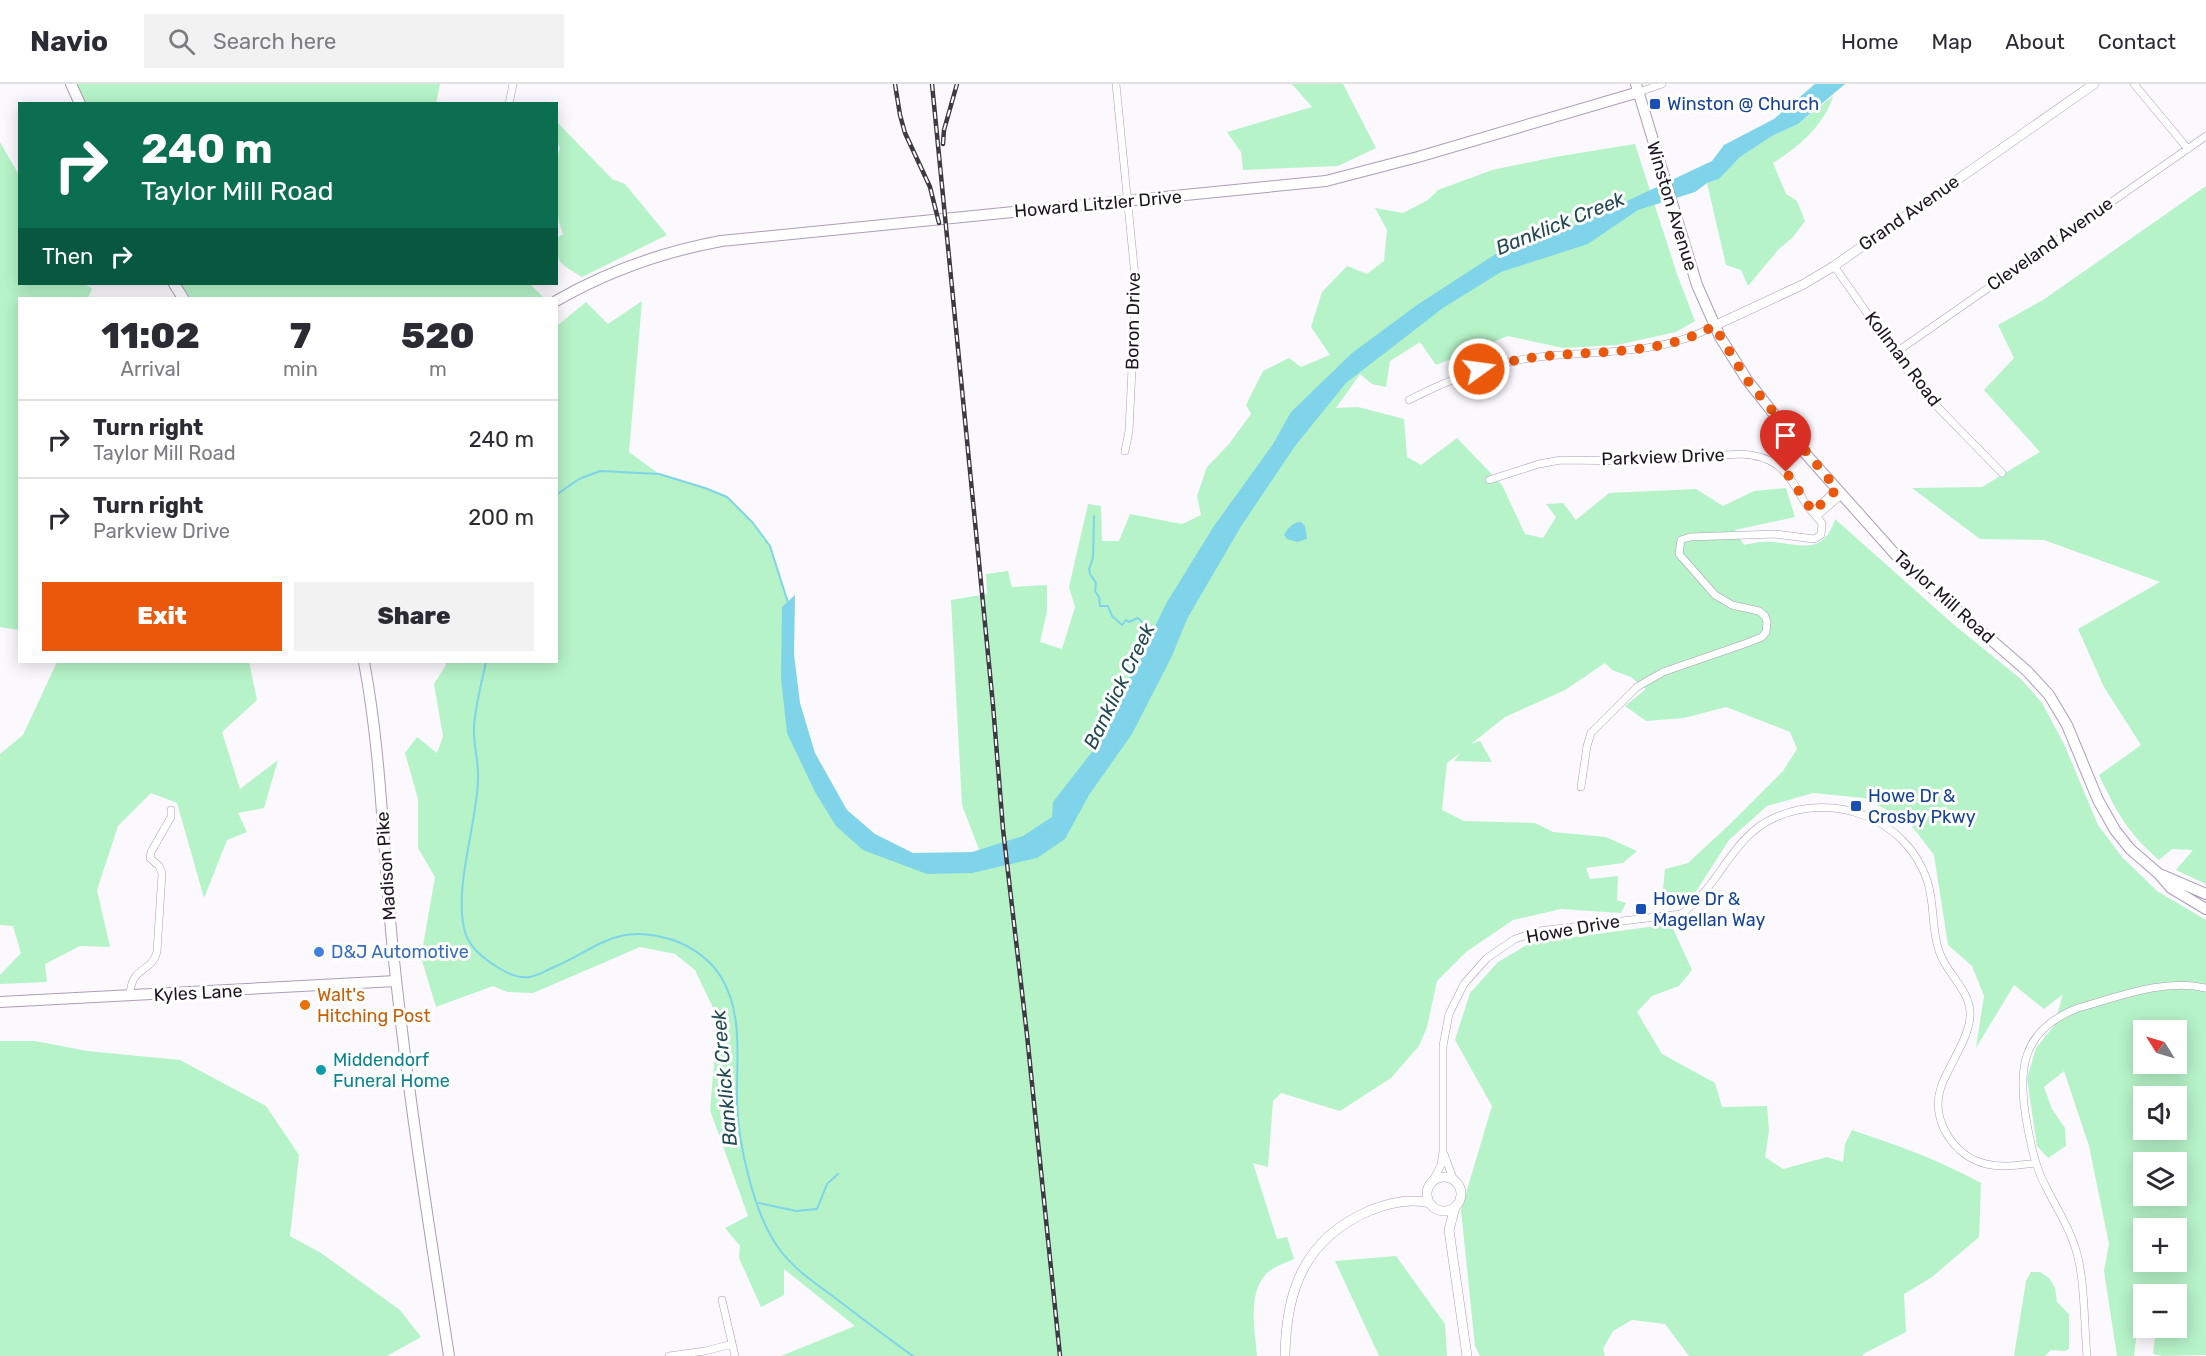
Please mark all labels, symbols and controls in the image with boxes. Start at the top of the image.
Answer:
search box [144,14,564,68]
text: Navio [30,25,108,58]
icon: search [165,25,198,58]
text: Search here [213,28,336,55]
text: Home [1841,29,1898,54]
text: Map [1931,29,1972,54]
text: About [2005,29,2065,54]
text: Contact [2098,29,2176,54]
place label: Winston @ Church [1667,93,1819,115]
marker: Winston @ Church [1648,97,1662,111]
text: 240 m [141,124,273,174]
icon: right [42,126,120,204]
street label: Winston Avenue [1642,139,1702,273]
street label: Grand Avenue [1855,170,1963,256]
text: Taylor Mill Road [141,175,334,207]
street label: Howard Litzler Drive [1013,186,1183,222]
water label: Banklick Creek [1492,186,1629,260]
street label: Cleveland Avenue [1983,192,2117,296]
icon: right [105,240,138,273]
text: Then [42,243,93,270]
street label: Boron Drive [1121,272,1145,370]
street label: Kollman Road [1860,307,1946,411]
text: 11:02 [101,314,200,357]
text: 7 [290,314,311,357]
text: 520 [401,314,475,357]
position arrow [1447,337,1511,401]
text: Arrival [121,357,181,381]
text: min [283,357,318,381]
text: m [429,357,447,381]
pin [1760,410,1811,472]
text: Turn right [93,414,203,441]
icon: arrive [1769,419,1802,452]
icon: right [42,423,75,456]
text: 240 m [469,426,534,453]
text: Taylor Mill Road [93,441,236,465]
street label: Parkview Drive [1601,444,1725,470]
text: Turn right [93,492,203,519]
icon: right [42,501,75,534]
text: 200 m [468,504,534,531]
text: Parkview Drive [93,519,230,543]
street label: Taylor Mill Road [1889,546,1999,648]
button: Exit [42,582,282,651]
button: Share [294,582,534,651]
water label: Banklick Creek [1078,619,1160,753]
place label: Howe Dr & Crosby Pkwy [1868,785,1976,828]
marker: Howe Dr & Crosby Pkwy [1849,799,1863,813]
street label: Madison Pike [371,811,401,921]
place label: Howe Dr & Magellan Way [1653,888,1766,931]
marker: Howe Dr & Magellan Way [1634,902,1648,916]
street label: Howe Drive [1524,910,1622,948]
place label: D&J Automotive [331,941,469,963]
marker: D&J Automotive [312,945,326,959]
street label: Kyles Lane [153,980,243,1006]
place label: Walt's Hitching Post [317,984,431,1027]
marker: Walt's Hitching Post [298,998,312,1012]
water label: Banklick Creek [706,1008,742,1147]
north arrow [2133,1020,2187,1074]
map controls [2133,1020,2187,1338]
place label: Middendorf Funeral Home [333,1049,450,1092]
marker: Middendorf Funeral Home [314,1063,328,1077]
button: sound [2133,1086,2187,1140]
button: layers [2133,1152,2187,1206]
button: + [2133,1218,2187,1272]
button: − [2133,1284,2187,1338]

